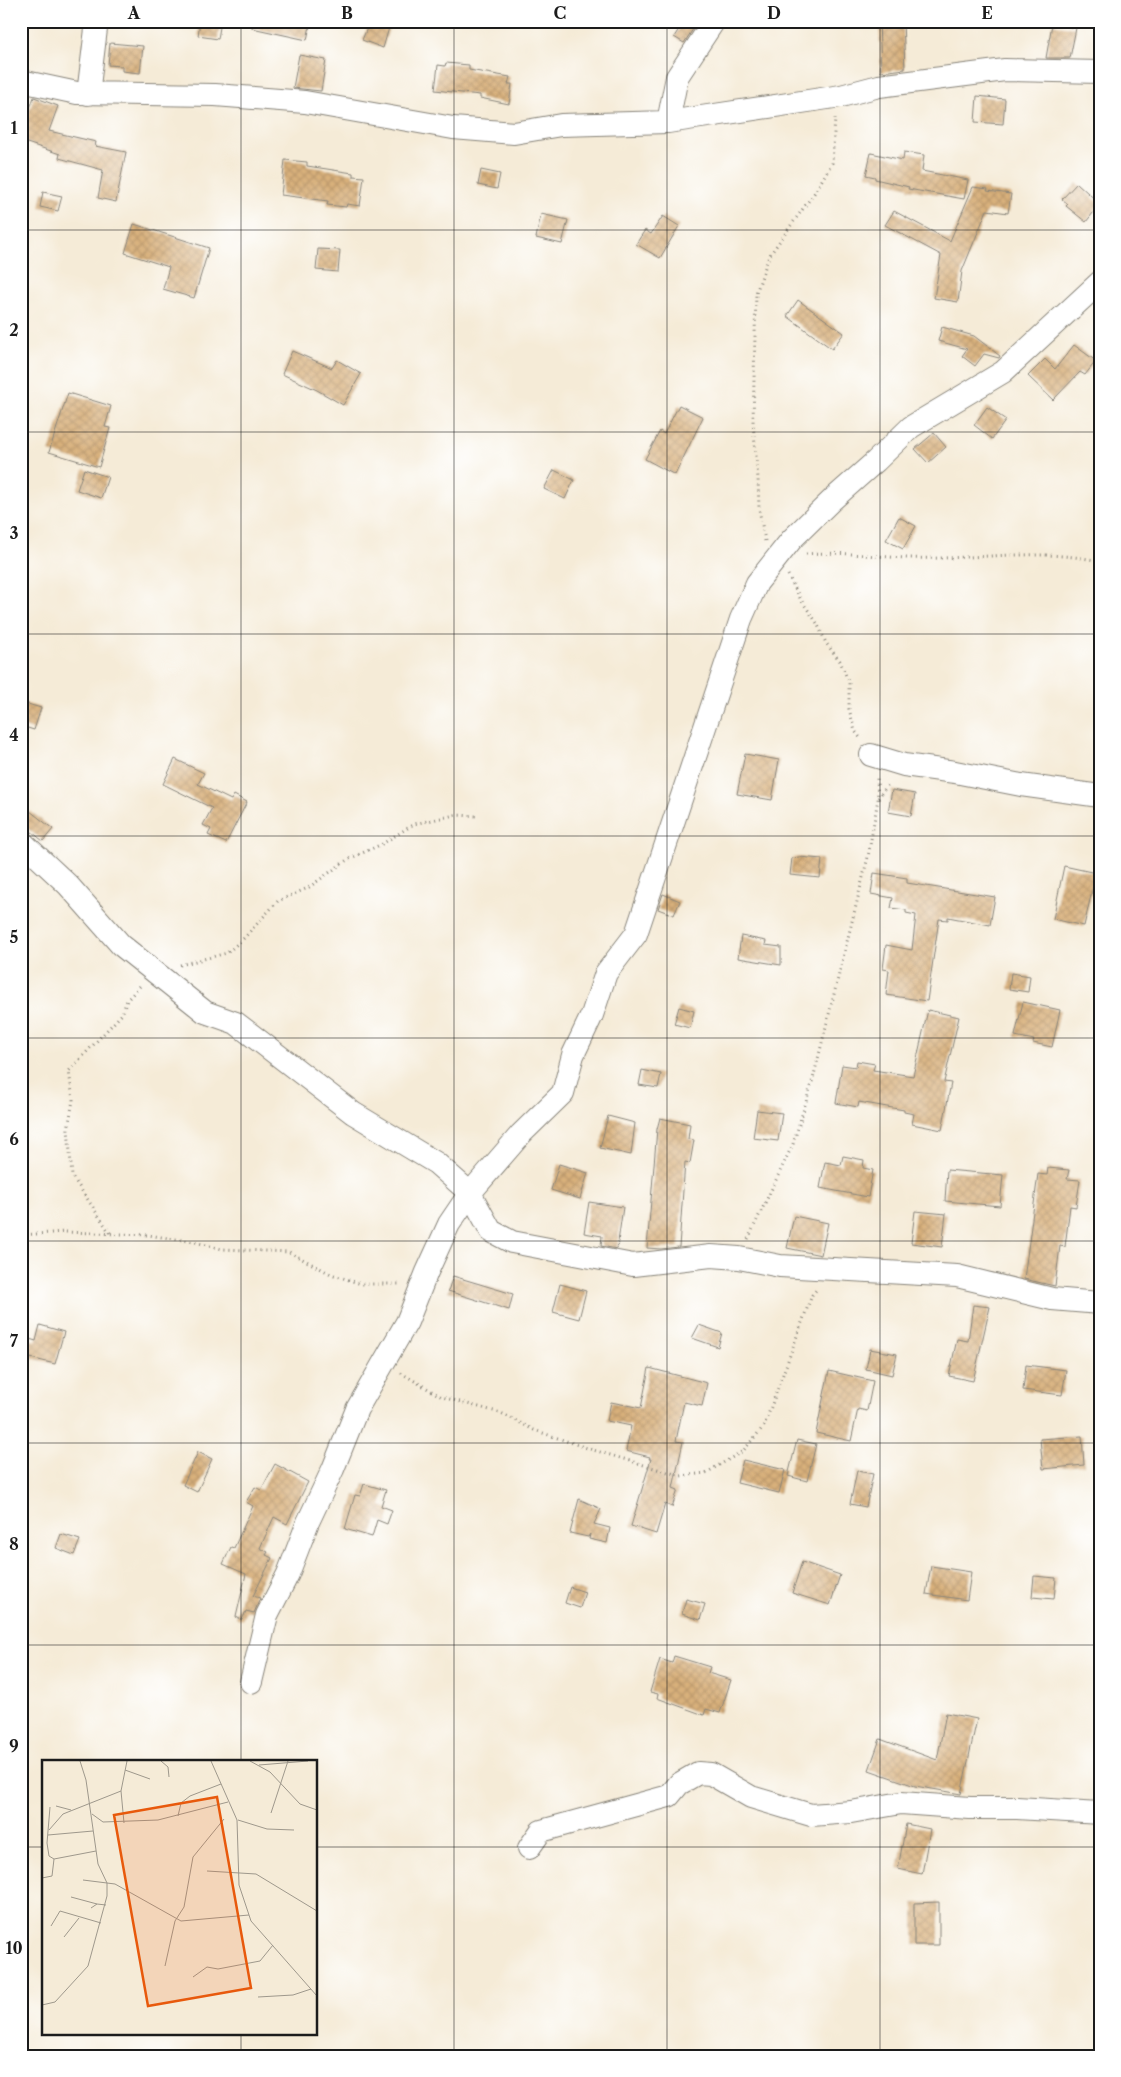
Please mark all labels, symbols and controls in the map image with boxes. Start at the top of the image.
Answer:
text: A [127,3,141,23]
text: B [341,3,353,23]
text: C [554,3,566,23]
text: D [767,3,781,23]
text: E [981,3,993,23]
text: 1 [10,118,18,138]
text: 2 [9,320,19,340]
text: 3 [9,523,19,543]
text: 4 [9,725,19,745]
text: 5 [10,927,19,947]
text: 6 [9,1129,19,1149]
text: 7 [10,1331,19,1351]
text: 8 [9,1534,19,1554]
text: 9 [9,1736,19,1756]
inset map [42,1760,318,2034]
text: 10 [5,1938,23,1958]

